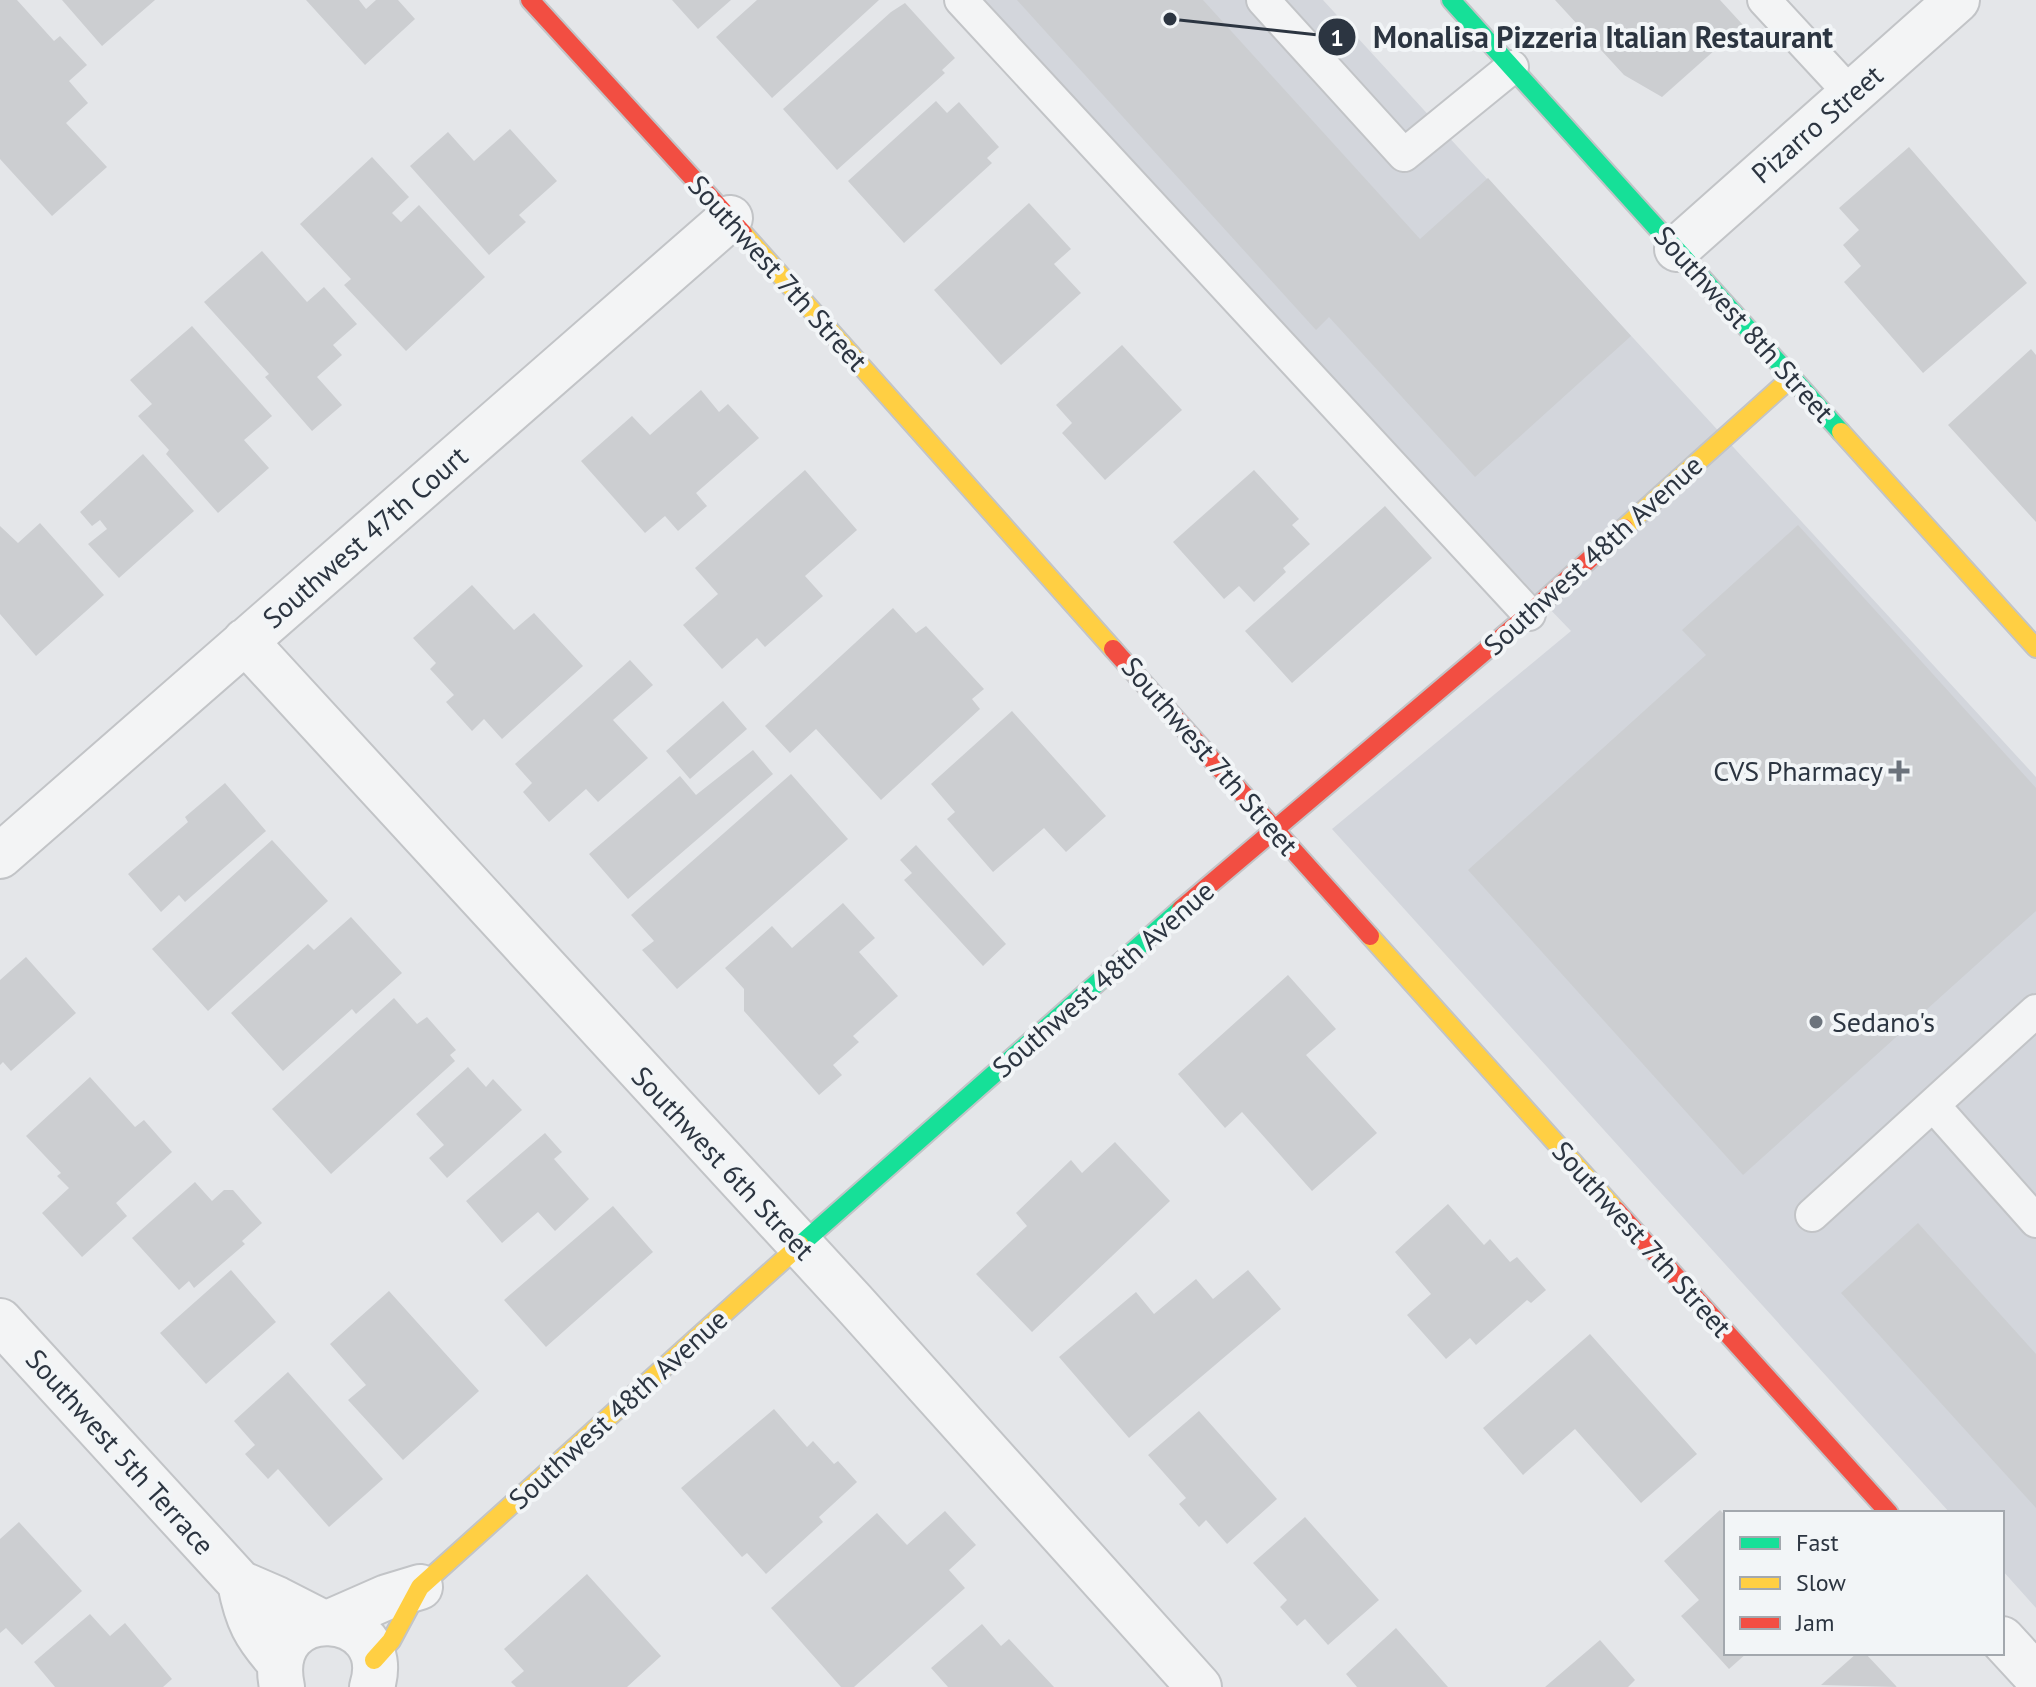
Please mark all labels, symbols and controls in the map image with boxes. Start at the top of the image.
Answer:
callout: Monalisa Pizzeria Italian Restaurant [1317,10,1849,64]
text: Monalisa Pizzeria Italian Restaurant [1373,17,1834,56]
text: 1 [1330,22,1344,53]
street label: Pizarro Street [1743,56,1891,191]
street label: Southwest 7th Street [681,167,877,379]
street label: Southwest 8th Street [1646,218,1843,430]
street label: Southwest 47th Court [254,437,475,636]
street label: Southwest 48th Avenue [1475,446,1710,663]
street label: Southwest 7th Street [1114,649,1307,863]
place label: CVS Pharmacy [1713,752,1883,789]
marker: CVS Pharmacy [1890,762,1908,780]
street label: Southwest 48th Avenue [984,872,1221,1085]
place label: Sedano's [1832,1003,1935,1040]
marker: Sedano's [1807,1013,1825,1031]
street label: Southwest 6th Street [624,1058,823,1268]
street label: Southwest 7th Street [1545,1133,1741,1345]
street label: Southwest 48th Avenue [500,1300,735,1517]
street label: Southwest 5th Terrace [18,1341,223,1563]
legend [1724,1511,2004,1655]
text: Fast [1796,1527,1839,1558]
text: Slow [1796,1567,1846,1598]
text: Jam [1795,1607,1834,1638]

